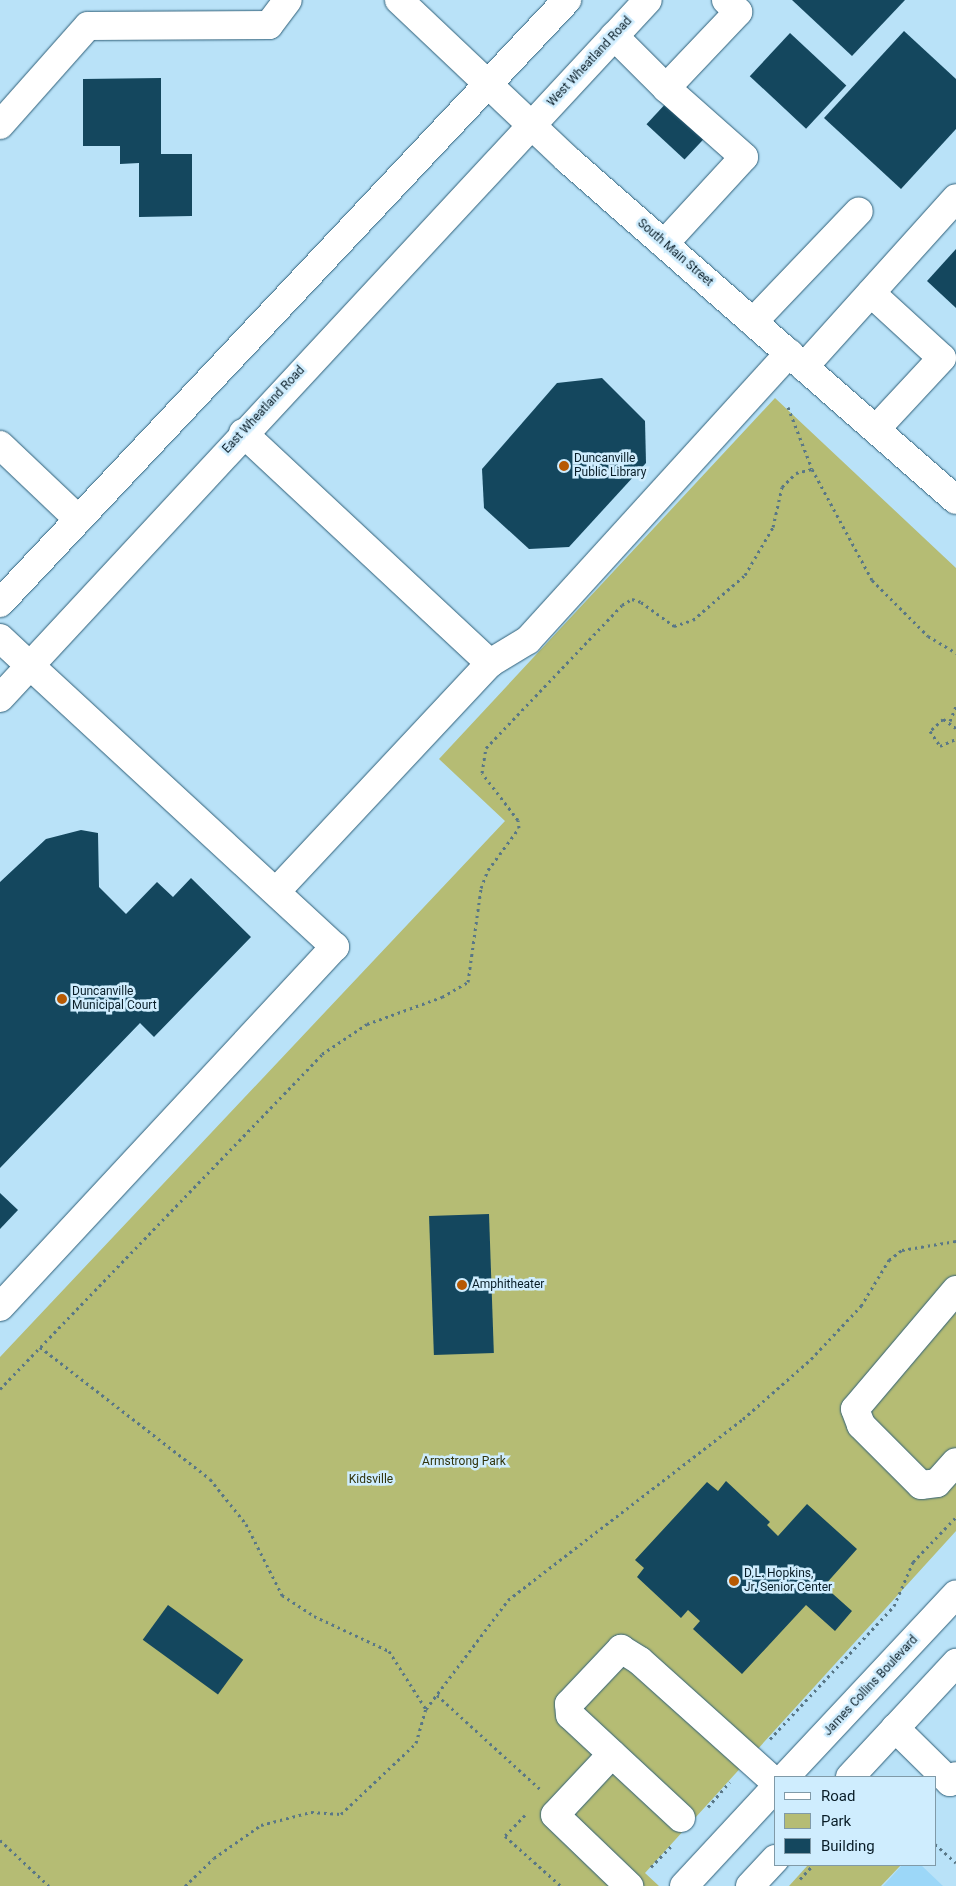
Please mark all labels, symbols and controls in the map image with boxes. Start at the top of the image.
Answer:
street label: West Wheatland Road [545,14,635,110]
street label: South Main Street [634,216,716,290]
street label: East Wheatland Road [220,363,308,457]
place label: Duncanville Public Library [574,452,646,480]
marker: Duncanville Public Library [558,460,570,472]
place label: Duncanville Municipal Court [72,985,157,1013]
marker: Duncanville Municipal Court [56,993,68,1005]
place label: Amphitheater [472,1278,544,1292]
marker: Amphitheater [456,1279,468,1291]
park label: Armstrong Park [422,1455,506,1469]
park label: Kidsville [349,1473,393,1487]
place label: D.L. Hopkins, Jr. Senior Center [744,1567,832,1595]
marker: D.L. Hopkins, Jr. Senior Center [728,1575,740,1587]
street label: James Collins Boulevard [821,1633,921,1739]
legend [774,1776,936,1866]
text: Road [821,1787,855,1805]
text: Park [821,1812,851,1830]
text: Building [821,1837,875,1855]

